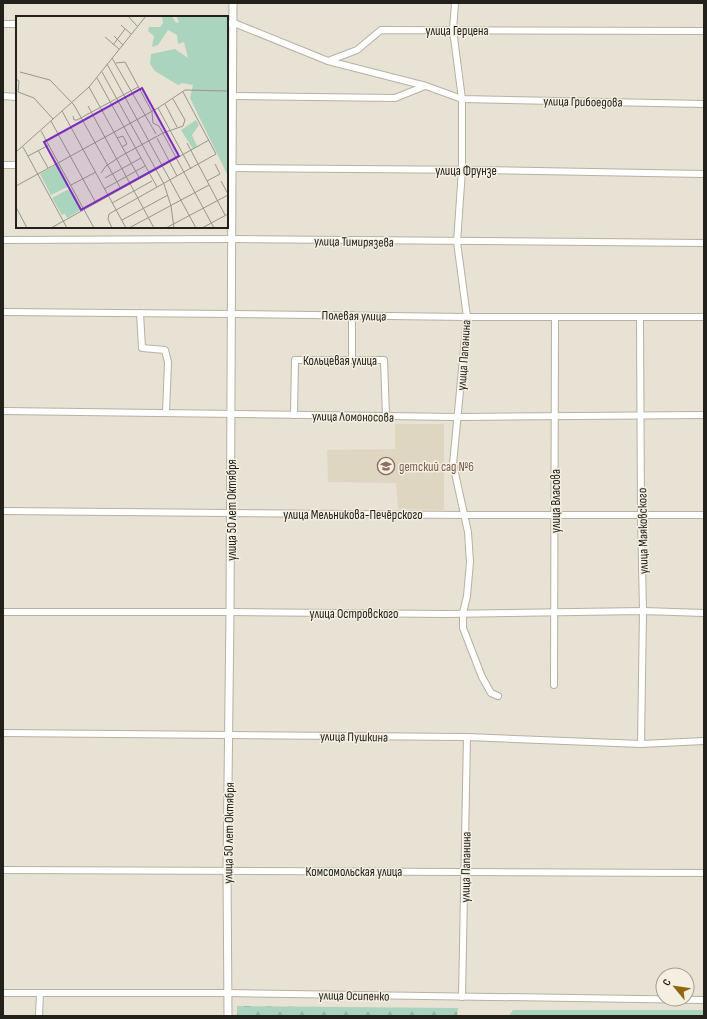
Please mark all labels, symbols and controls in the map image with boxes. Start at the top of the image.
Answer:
inset map [16,16,228,228]
street label: улица Герцена [425,23,489,39]
street label: улица Грибоедова [543,93,623,111]
street label: улица Фрунзе [435,163,497,179]
street label: улица Тимирязева [314,233,394,251]
street label: Полевая улица [321,307,386,325]
street label: улица Папанина [454,319,474,391]
street label: Кольцевая улица [303,353,377,369]
street label: улица Ломоносова [312,408,394,426]
school or university icon: детский сад №6 [376,456,396,476]
street label: улица 50 лет Октября [224,459,240,561]
place label: детский сад №6 [399,459,474,475]
street label: улица Власова [548,469,564,533]
street label: улица Маяковского [634,488,652,574]
street label: улица Мельникова-Печёрского [283,507,423,523]
street label: улица Островского [309,606,399,622]
street label: улица Пушкина [320,728,388,746]
street label: улица 50 лет Октября [220,782,238,884]
street label: улица Папанина [457,831,475,903]
street label: Комсомольская улица [306,864,402,880]
north arrow [655,967,695,1007]
text: С [660,976,674,988]
street label: улица Осипенко [318,987,390,1005]

